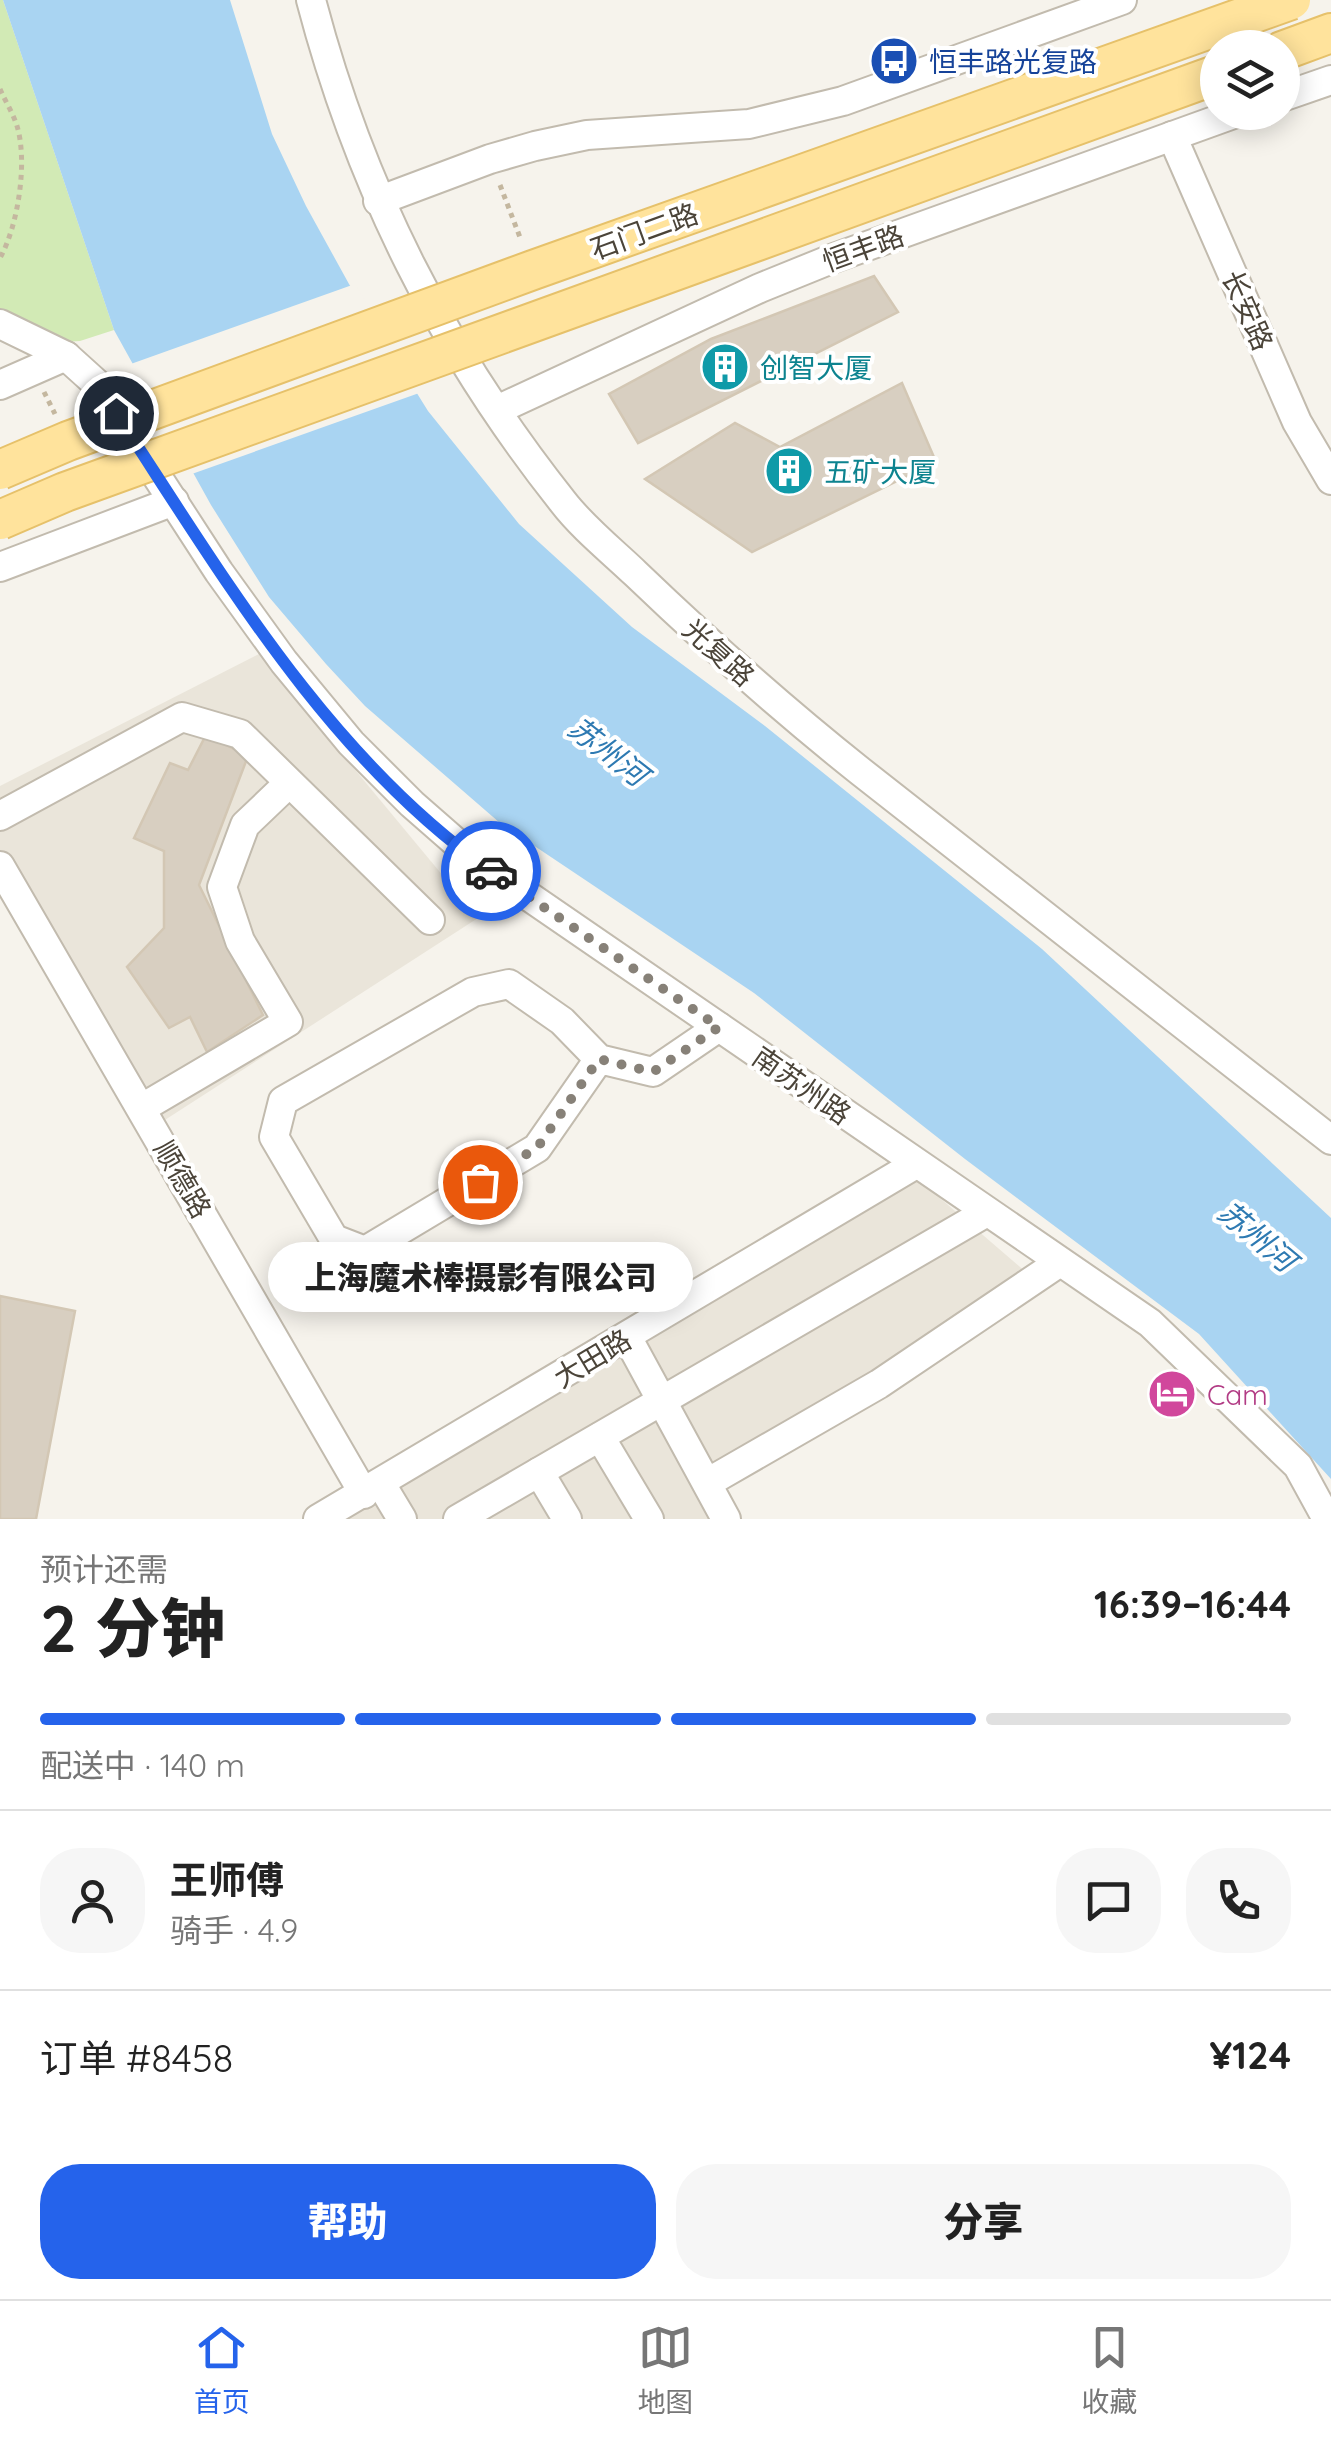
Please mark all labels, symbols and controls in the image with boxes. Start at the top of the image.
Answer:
map controls [1200,30,1300,130]
button: layers [1200,30,1300,130]
bus stop icon: 恒丰路光复路 [868,35,920,87]
place label: 恒丰路光复路 [929,44,1097,79]
street label: 石门二路 [585,195,703,267]
street label: 恒丰路 [818,217,908,279]
street label: 长安路 [1215,265,1281,355]
building icon: 创智大厦 [699,341,751,393]
place label: 创智大厦 [760,350,872,385]
pin [74,371,159,456]
icon: home [89,386,144,441]
building icon: 五矿大厦 [763,445,815,497]
place label: 五矿大厦 [824,454,936,489]
street label: 光复路 [676,611,762,693]
water label: 苏州河 [561,708,659,797]
courier [441,821,541,921]
icon: car [464,844,519,899]
street label: 南苏州路 [746,1039,858,1131]
street label: 顺德路 [147,1134,219,1224]
pin [438,1140,523,1225]
icon: bag [453,1155,508,1210]
water label: 苏州河 [1210,1193,1308,1283]
callout: 上海魔术棒摄影有限公司 [268,1242,692,1312]
text: 上海魔术棒摄影有限公司 [304,1257,657,1297]
street label: 大田路 [547,1321,637,1395]
hotel icon: Cam [1146,1368,1198,1420]
place label: Cam [1207,1377,1268,1412]
text: 预计还需 [40,1549,168,1589]
text: 16:39–16:44 [1094,1580,1291,1628]
text: 2 分钟 [40,1587,225,1668]
text: 配送中 · 140 m [40,1745,245,1785]
button: person [40,1848,145,1953]
button: chat [1056,1848,1161,1953]
button: phone [1186,1848,1291,1953]
text: 王师傅 [170,1856,284,1904]
text: 骑手 · 4.9 [170,1910,298,1950]
text: ¥124 [1210,2031,1291,2079]
text: 订单 #8458 [40,2034,233,2082]
button: 帮助 [40,2164,656,2279]
button: 分享 [676,2164,1291,2279]
tab: 首页 [194,2320,250,2420]
tab: 地图 [637,2320,693,2420]
tab: 收藏 [1081,2320,1137,2420]

